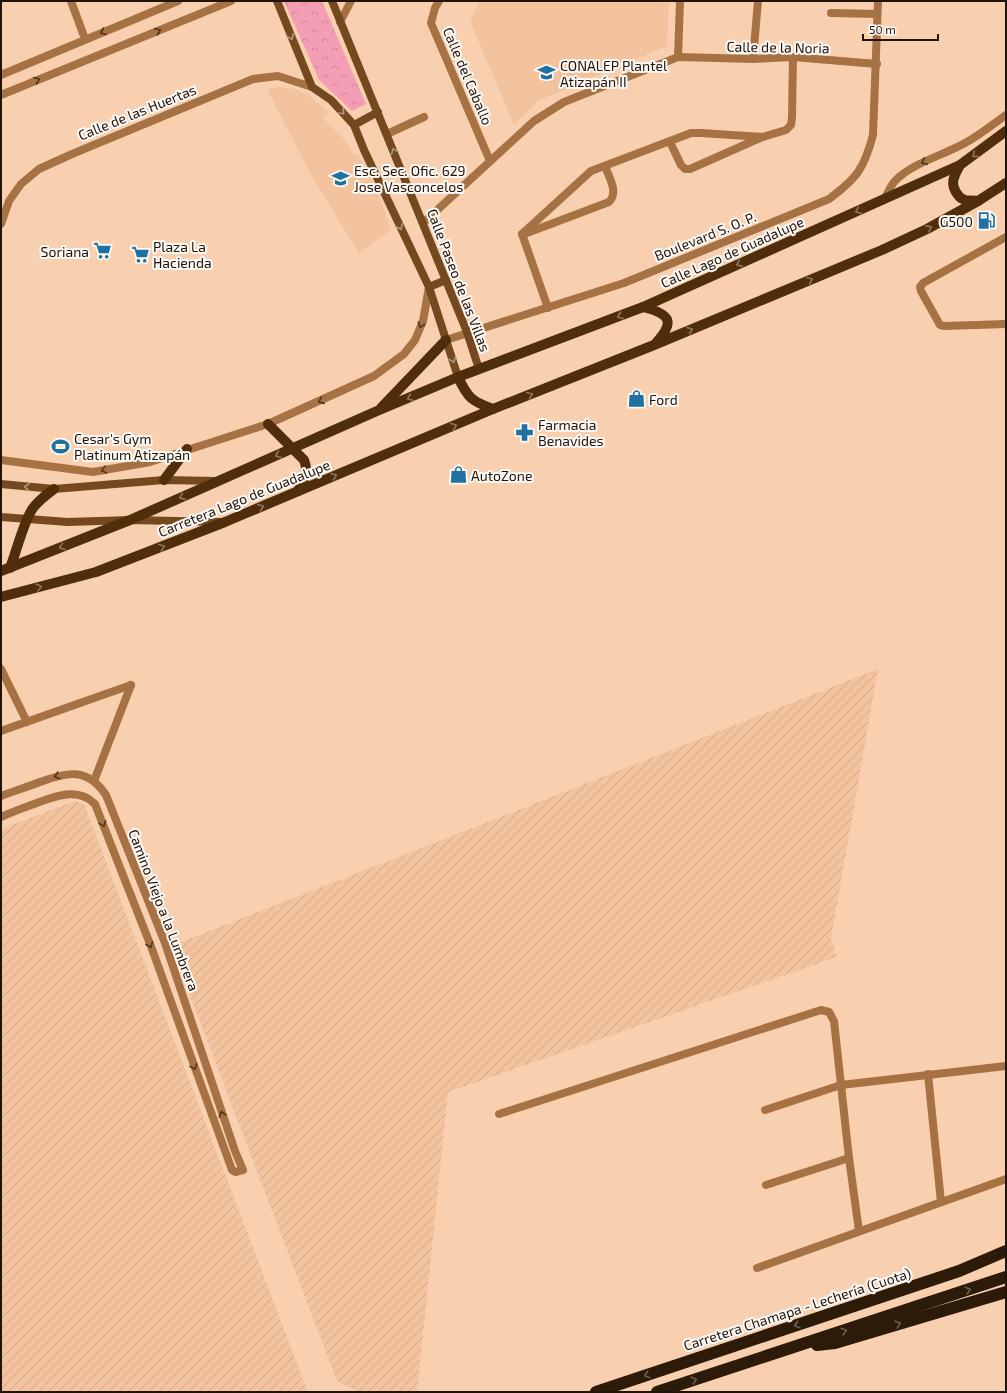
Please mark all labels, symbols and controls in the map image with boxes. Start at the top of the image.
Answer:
scale bar [863,16,938,42]
text: 50 m [869,22,896,36]
street label: Calle del Caballo [440,24,496,128]
one-way arrow [100,27,107,35]
one-way arrow [153,28,161,36]
one-way arrow [287,34,295,41]
street label: Calle de la Noria [726,38,830,56]
place label: CONALEP Plantel Atizapán II [560,57,668,90]
school or university icon: CONALEP Plantel Atizapán II [537,63,557,83]
one-way arrow [34,76,41,84]
street label: Calle de las Huertas [75,81,199,143]
one-way arrow [337,107,345,115]
one-way arrow [390,147,398,154]
one-way arrow [972,150,979,157]
one-way arrow [921,158,928,166]
place label: Esc. Sec. Ofic. 629 Jose Vasconcelos [354,162,466,195]
school or university icon: Esc. Sec. Ofic. 629 Jose Vasconcelos [331,168,351,188]
street label: Calle Paseo de las Villas [424,206,494,354]
one-way arrow [855,207,862,215]
street label: Boulevard S. O. P. [652,208,758,264]
fuel station icon: G500 [976,211,996,231]
street label: Calle Lago de Guadalupe [658,213,806,291]
place label: G500 [940,213,973,230]
one-way arrow [395,222,403,230]
one-way arrow [925,225,932,233]
place label: Plaza La Hacienda [153,238,212,271]
supermarket icon: Soriana [92,241,112,261]
place label: Soriana [41,243,89,260]
supermarket icon: Plaza La Hacienda [130,244,150,264]
one-way arrow [736,259,744,267]
one-way arrow [806,277,814,285]
one-way arrow [617,311,624,319]
one-way arrow [418,322,426,329]
one-way arrow [686,327,694,335]
one-way arrow [448,357,456,364]
shop icon: Ford [626,389,646,409]
one-way arrow [526,391,533,399]
place label: Ford [649,391,678,408]
one-way arrow [406,393,413,401]
one-way arrow [317,396,324,404]
place label: Farmacia Benavides [538,416,604,449]
one-way arrow [451,422,458,430]
pharmacy icon: Farmacia Benavides [515,422,535,442]
place label: Cesar's Gym Platinum Atizapán [74,430,190,463]
sports icon: Cesar's Gym Platinum Atizapán [51,436,71,456]
one-way arrow [274,450,282,458]
street label: Carretera Lago de Guadalupe [156,456,332,540]
one-way arrow [101,465,108,474]
shop icon: AutoZone [448,465,468,485]
place label: AutoZone [471,467,532,484]
one-way arrow [331,472,338,480]
one-way arrow [24,482,30,491]
one-way arrow [178,492,186,500]
one-way arrow [256,504,264,512]
one-way arrow [58,543,65,551]
one-way arrow [159,543,166,551]
one-way arrow [35,583,42,592]
one-way arrow [53,772,60,780]
one-way arrow [99,820,107,827]
street label: Camino Viejo a la Lumbrera [125,827,203,993]
one-way arrow [145,941,153,949]
one-way arrow [189,1064,198,1071]
one-way arrow [219,1111,227,1118]
street label: Carretera Chamapa - Lechería (Cuota) [681,1264,913,1354]
one-way arrow [964,1286,971,1294]
one-way arrow [794,1320,801,1329]
one-way arrow [894,1320,901,1329]
one-way arrow [841,1327,848,1335]
one-way arrow [644,1370,651,1379]
one-way arrow [690,1376,697,1385]

